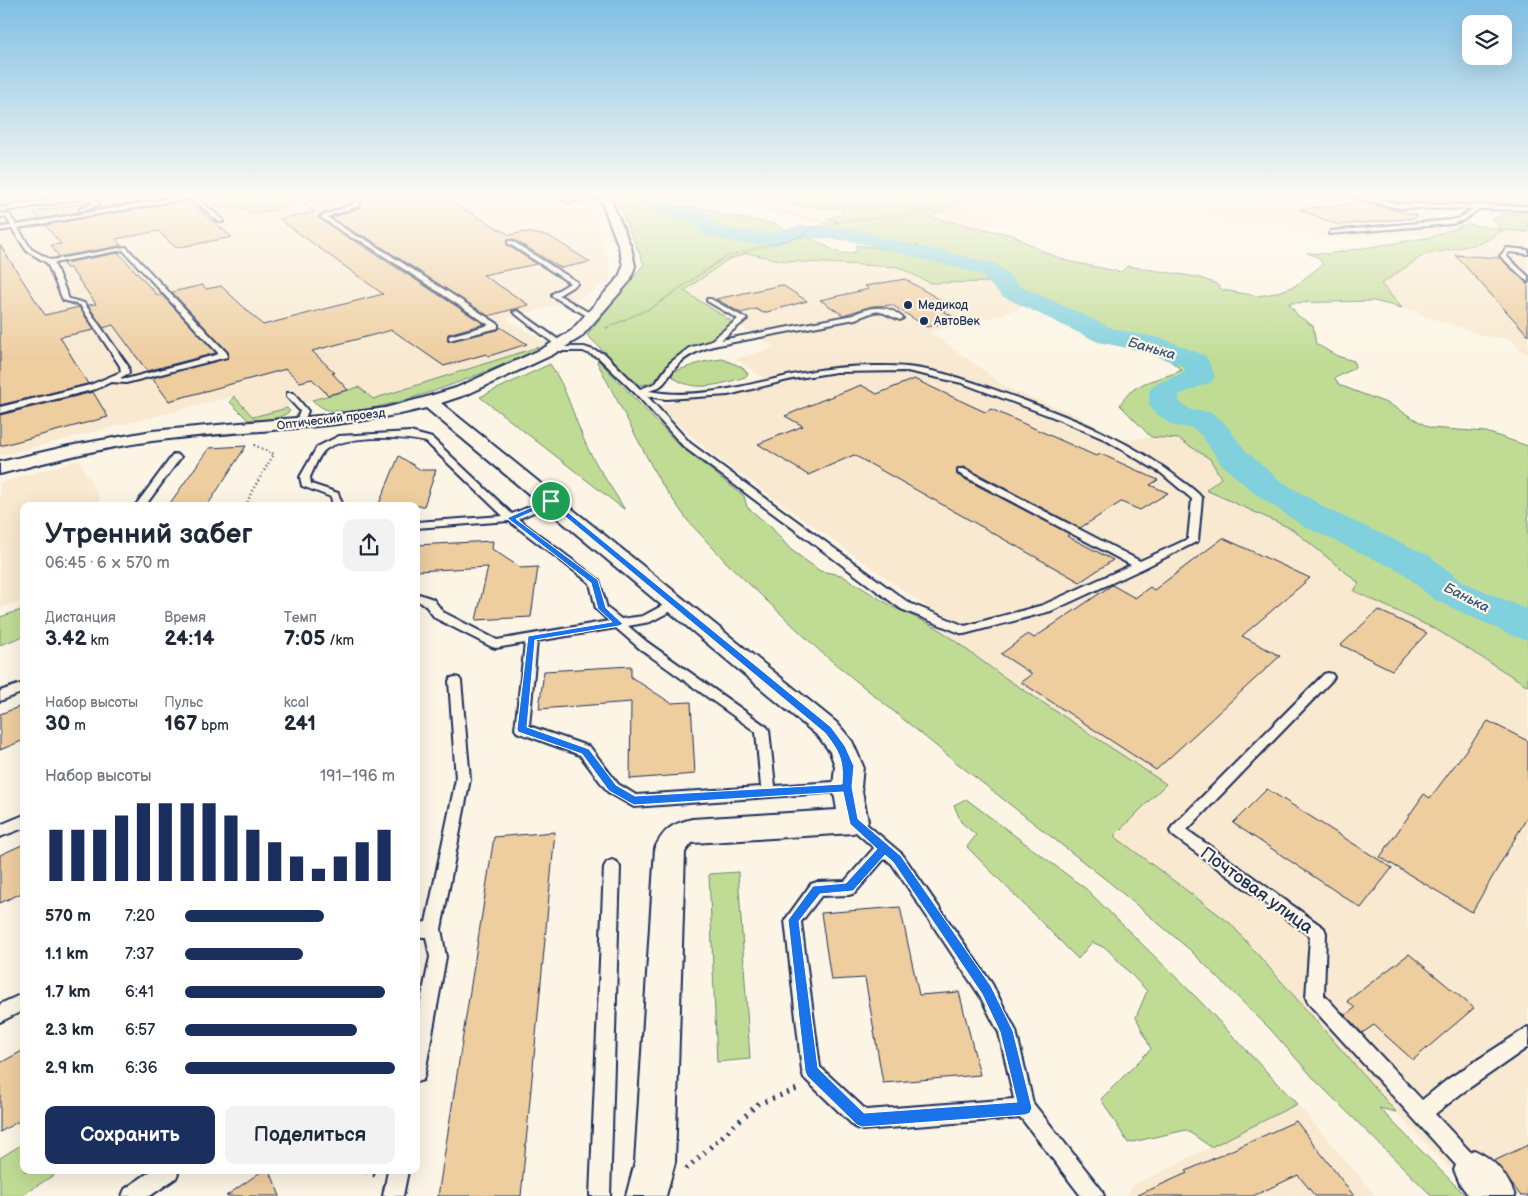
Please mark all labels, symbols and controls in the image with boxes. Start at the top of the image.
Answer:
map controls [1462,15,1512,65]
button: layers [1462,15,1512,65]
place label: Медикод [918,298,969,313]
marker: Медикод [902,299,914,311]
place label: АвтоВек [933,314,980,329]
marker: АвтоВек [918,315,930,327]
water label: Банька [1126,334,1178,363]
street label: Оптический проезд [276,405,387,434]
pin [530,480,572,522]
icon: arrive [537,487,565,515]
text: Утренний забег [45,518,253,551]
button: share [343,519,395,571]
text: 06:45 · 6 × 570 m [45,554,170,573]
water label: Банька [1441,579,1492,616]
text: Дистанция [45,609,116,626]
text: Время [164,609,206,626]
text: Темп [284,609,317,626]
text: 3.42 [45,626,87,651]
text: 24:14 [164,626,215,651]
text: 7:05 [284,626,326,651]
text: km [87,632,109,649]
text: /km [326,632,354,649]
text: Набор высоты [45,694,138,711]
text: Пульс [164,694,203,711]
text: kcal [284,694,309,711]
text: 30 [45,711,70,736]
text: 167 [164,711,198,736]
text: 241 [284,711,316,736]
text: m [70,717,86,734]
text: bpm [198,717,229,734]
text: Набор высоты [45,767,152,786]
text: 191–196 m [320,767,395,786]
street label: Почтовая улица [1196,842,1317,939]
text: 570 m [45,907,91,926]
text: 7:20 [125,907,155,926]
text: 1.1 km [45,945,88,964]
text: 7:37 [125,945,154,964]
text: 1.7 km [45,983,90,1002]
text: 6:41 [125,983,154,1002]
text: 2.3 km [45,1021,94,1040]
text: 6:57 [125,1021,155,1040]
text: 2.9 km [45,1059,94,1078]
text: 6:36 [125,1059,158,1078]
button: Сохранить [45,1106,215,1164]
button: Поделиться [225,1106,395,1164]

